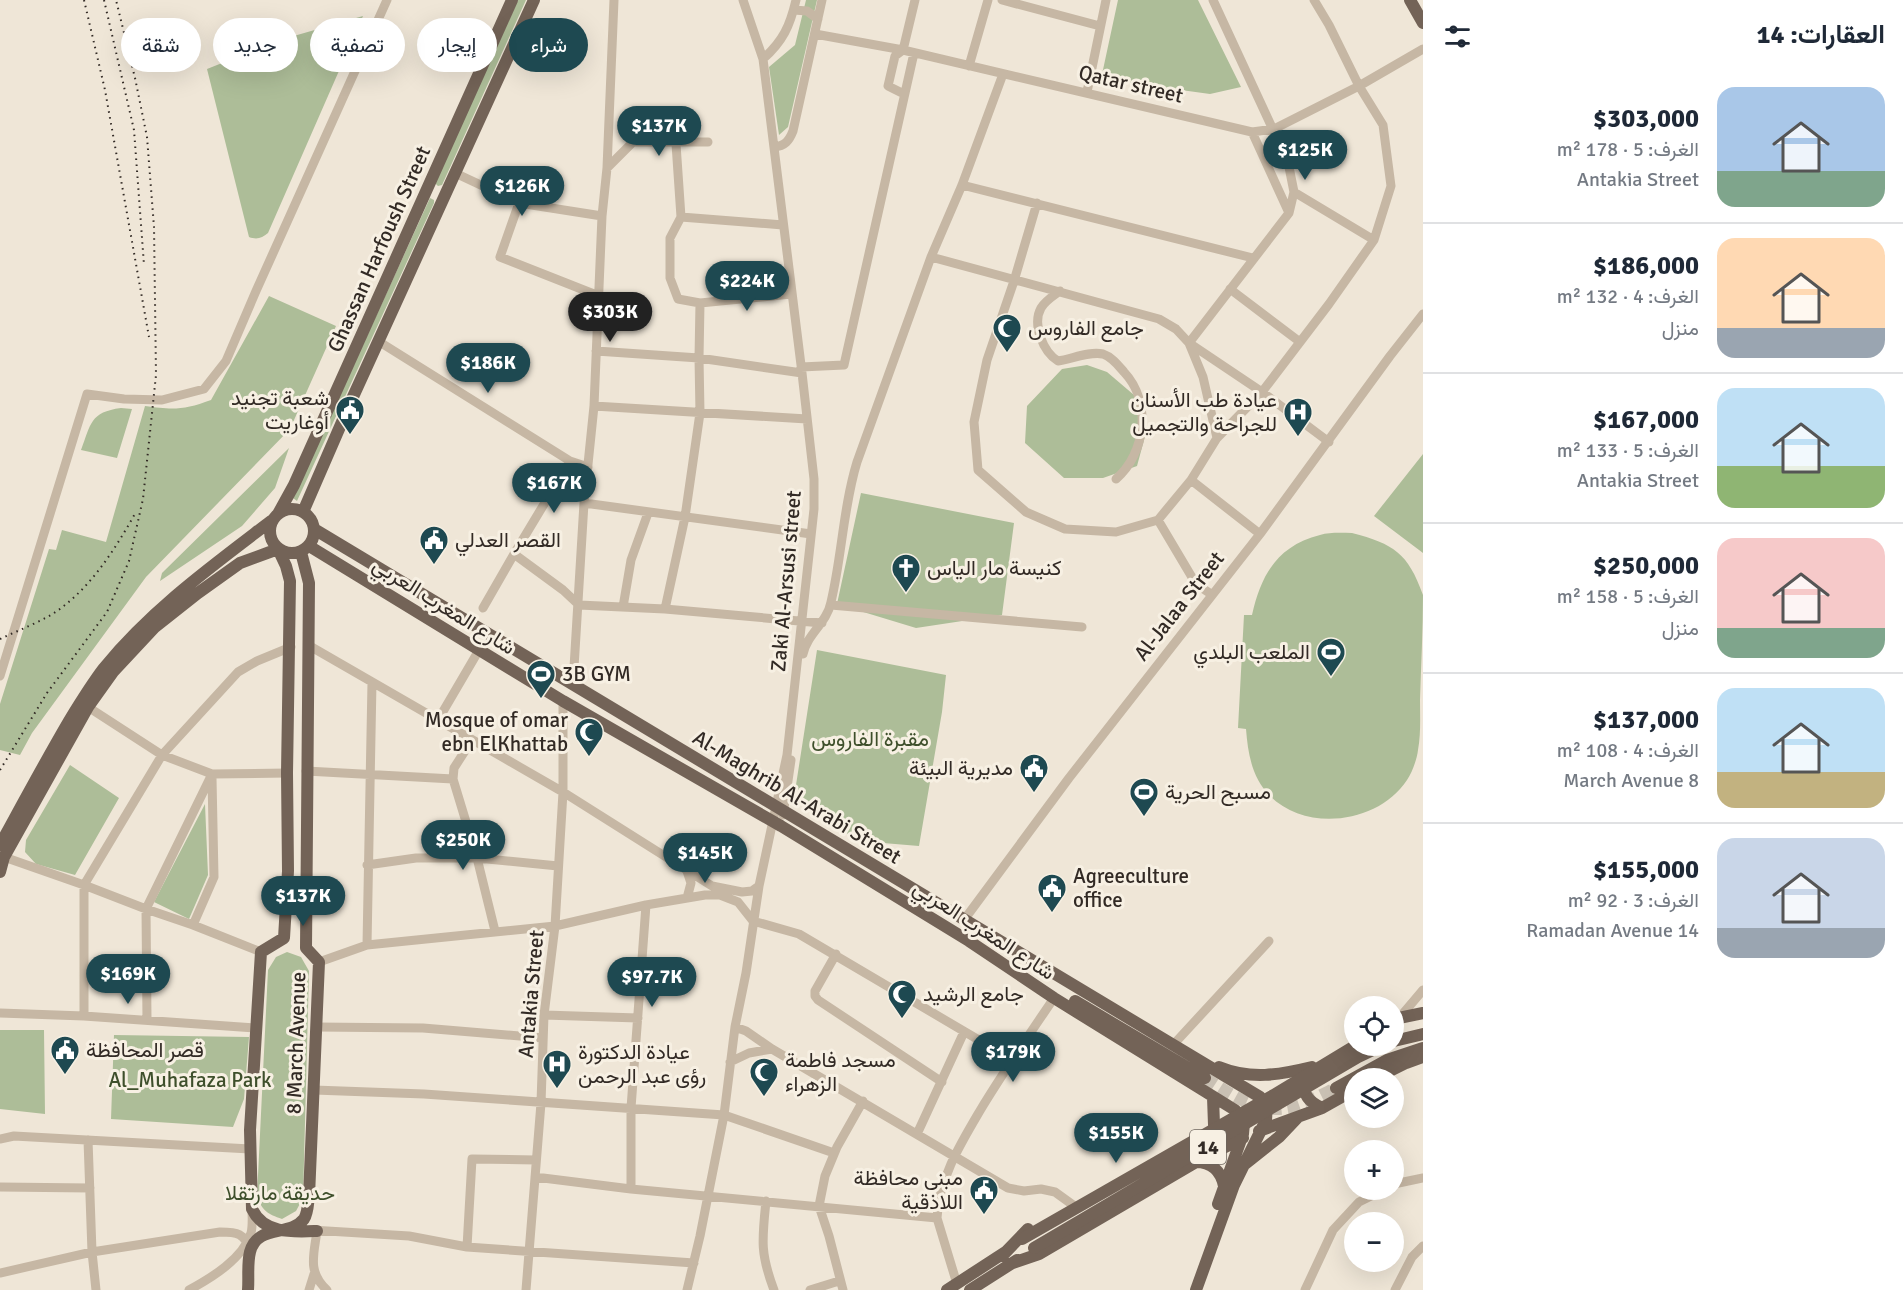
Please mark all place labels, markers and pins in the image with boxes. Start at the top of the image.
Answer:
pin: $137K [617,106,701,157]
pin: $125K [1263,130,1347,181]
pin: $126K [480,166,564,217]
pin: $224K [705,261,789,312]
pin: $303K [568,292,652,343]
mosque icon: جامع الفاروس [991,312,1023,354]
place label: جامع الفاروس [1028,315,1144,342]
pin: $186K [446,343,530,394]
place label: شعبة تجنيد أوغاريت [231,385,329,435]
place label: عيادة طب الأسنان للجراحة والتجميل [1131,387,1277,437]
public building icon: شعبة تجنيد أوغاريت [334,394,366,436]
hospital icon: عيادة طب الأسنان للجراحة والتجميل [1282,396,1314,438]
pin: $167K [512,463,596,514]
public building icon: القصر العدلي [418,524,450,566]
place label: القصر العدلي [455,527,561,557]
church icon: كنيسة مار الياس [890,552,922,594]
place label: كنيسة مار الياس [927,555,1062,581]
sports icon: الملعب البلدي [1315,636,1347,678]
place label: الملعب البلدي [1193,639,1310,669]
sports icon: 3B GYM [525,658,557,700]
place label: 3B GYM [562,661,631,687]
place label: Mosque of omar ebn ElKhattab [425,707,568,757]
mosque icon: Mosque of omar ebn ElKhattab [573,716,605,758]
public building icon: مديرية البيئة [1018,752,1050,794]
place label: مديرية البيئة [909,755,1013,781]
sports icon: مسبح الحرية [1128,776,1160,818]
place label: مسبح الحرية [1165,779,1271,806]
pin: $250K [421,820,505,871]
pin: $145K [663,833,747,884]
place label: Agreeculture office [1073,863,1189,913]
public building icon: Agreeculture office [1036,872,1068,914]
pin: $137K [261,876,345,927]
pin: $169K [86,954,170,1005]
pin: $97.7K [603,957,701,1008]
mosque icon: جامع الرشيد [886,978,918,1020]
place label: جامع الرشيد [923,981,1024,1008]
pin: $179K [971,1032,1055,1083]
public building icon: قصر المحافظة [49,1034,81,1076]
place label: قصر المحافظة [86,1037,204,1063]
place label: عيادة الدكتورة رؤى عبد الرحمن [578,1039,706,1089]
place label: مسجد فاطمة الزهراء [785,1047,896,1097]
hospital icon: عيادة الدكتورة رؤى عبد الرحمن [541,1048,573,1090]
mosque icon: مسجد فاطمة الزهراء [748,1056,780,1098]
pin: $155K [1074,1113,1158,1164]
place label: مبنى محافظة اللاذقية [854,1165,963,1215]
public building icon: مبنى محافظة اللاذقية [968,1174,1000,1216]

